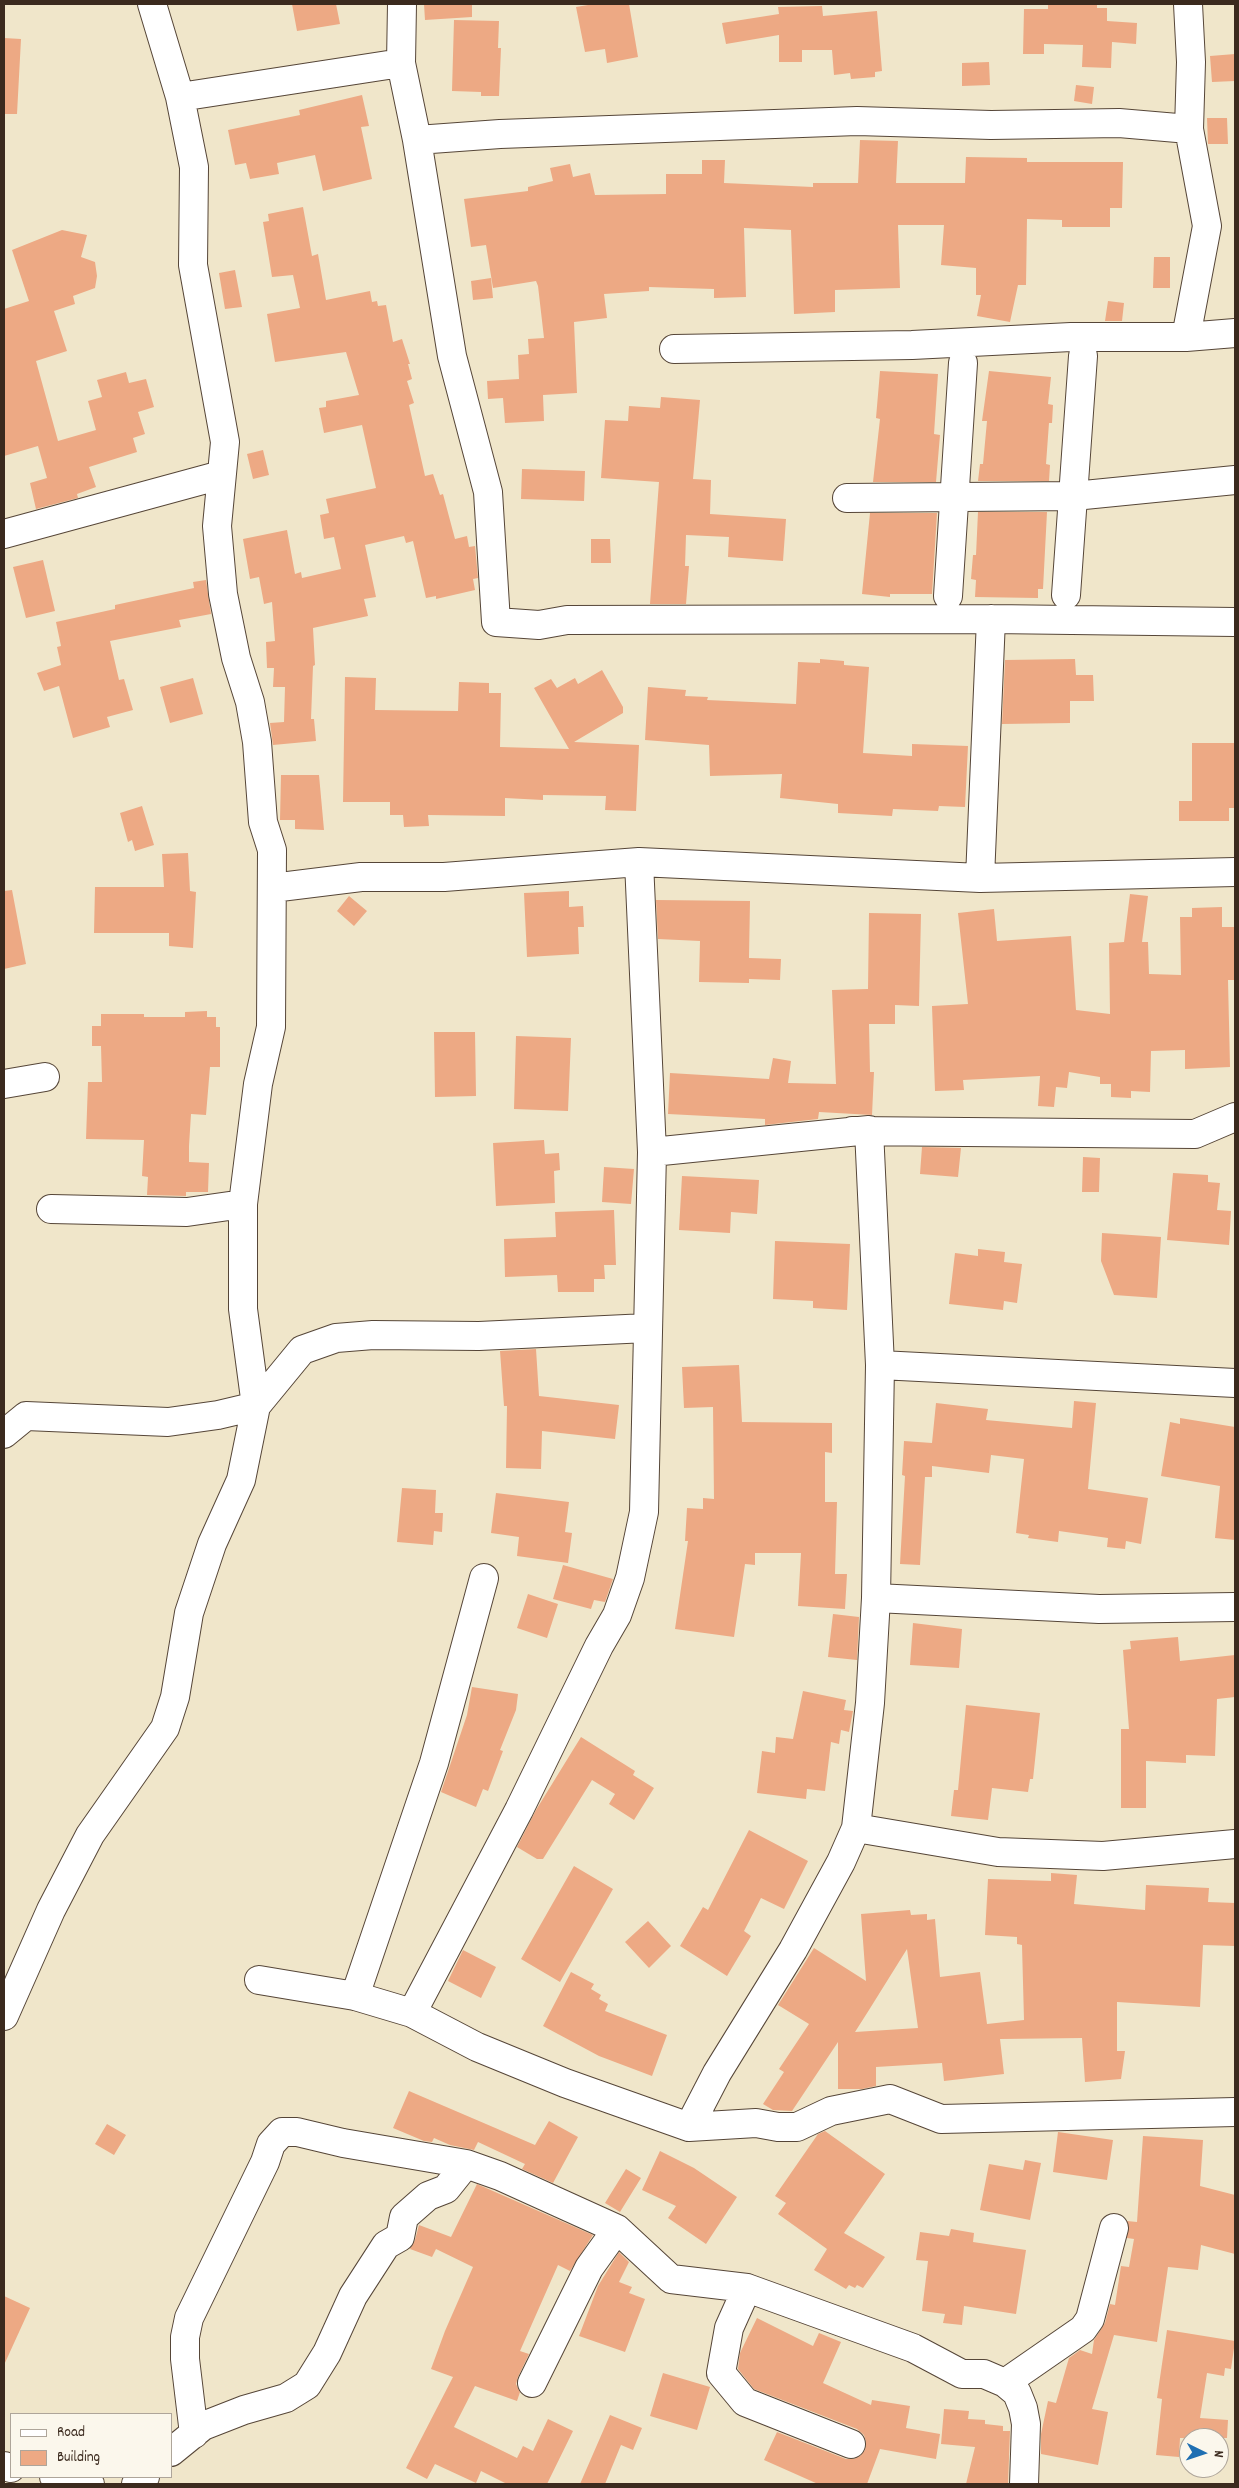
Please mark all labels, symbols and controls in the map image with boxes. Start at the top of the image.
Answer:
legend [10,2413,172,2478]
text: Road [57,2422,85,2444]
north arrow [1179,2428,1229,2478]
text: Building [57,2447,100,2469]
text: N [1208,2450,1228,2458]

